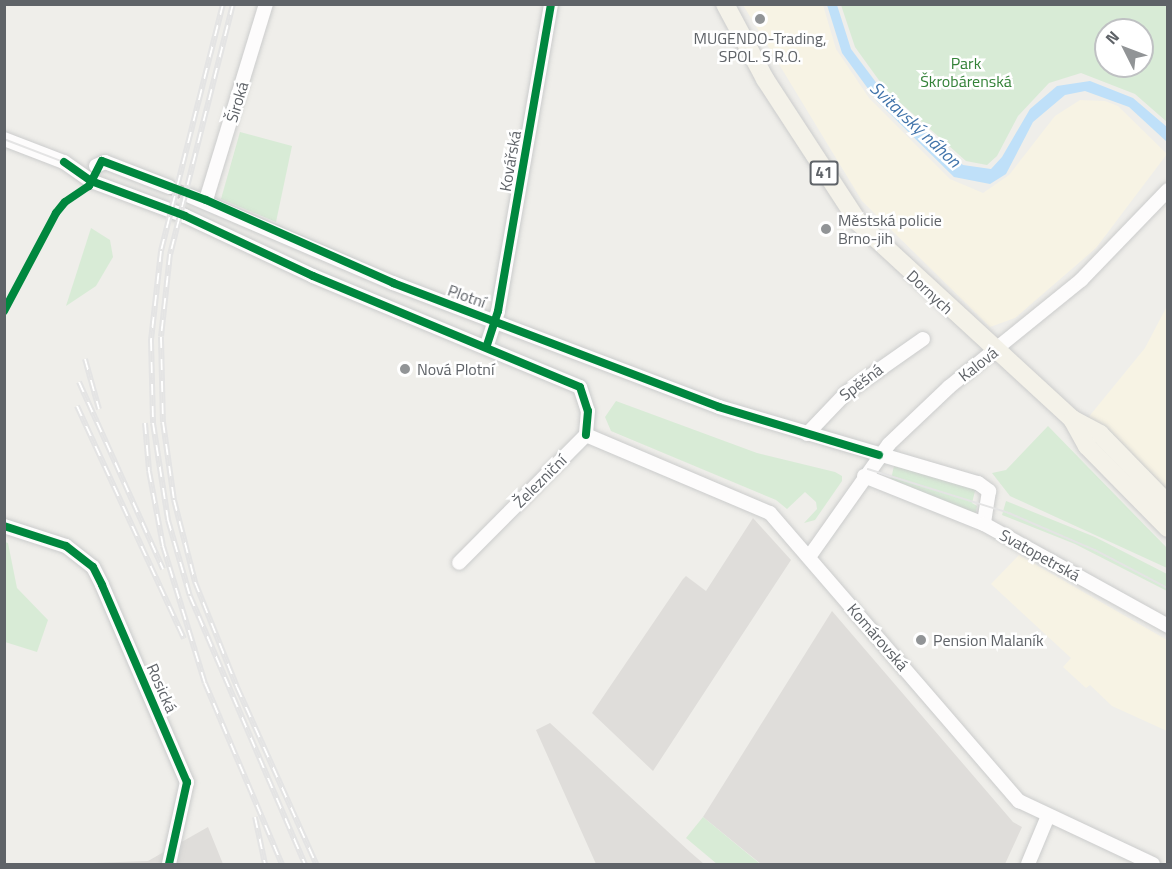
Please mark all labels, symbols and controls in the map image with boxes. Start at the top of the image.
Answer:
marker: MUGENDO-Trading, SPOL. S R.O. [753,12,767,26]
north arrow [1094,18,1154,78]
text: N [1099,25,1125,49]
place label: MUGENDO-Trading, SPOL. S R.O. [693,28,827,66]
park label: Park Škrobárenská [920,53,1012,91]
water label: Svitavský náhon [865,77,965,173]
street label: Široká [222,79,252,125]
street label: Kovářská [495,129,525,193]
road number: 41 [809,161,839,185]
place label: Městská policie Brno-jih [838,210,942,248]
marker: Městská policie Brno-jih [819,222,833,236]
street label: Dornych [903,266,957,318]
street label: Plotní [445,280,489,312]
street label: Kalová [954,343,1002,385]
place label: Nová Plotní [417,359,494,379]
street label: Spěšná [836,360,886,404]
marker: Nová Plotní [398,362,412,376]
street label: Železniční [510,451,570,511]
street label: Svatopetrská [996,525,1084,585]
street label: Komárovská [844,599,912,675]
place label: Pension Malaník [933,630,1044,650]
marker: Pension Malaník [914,633,928,647]
street label: Rosická [143,660,181,716]

